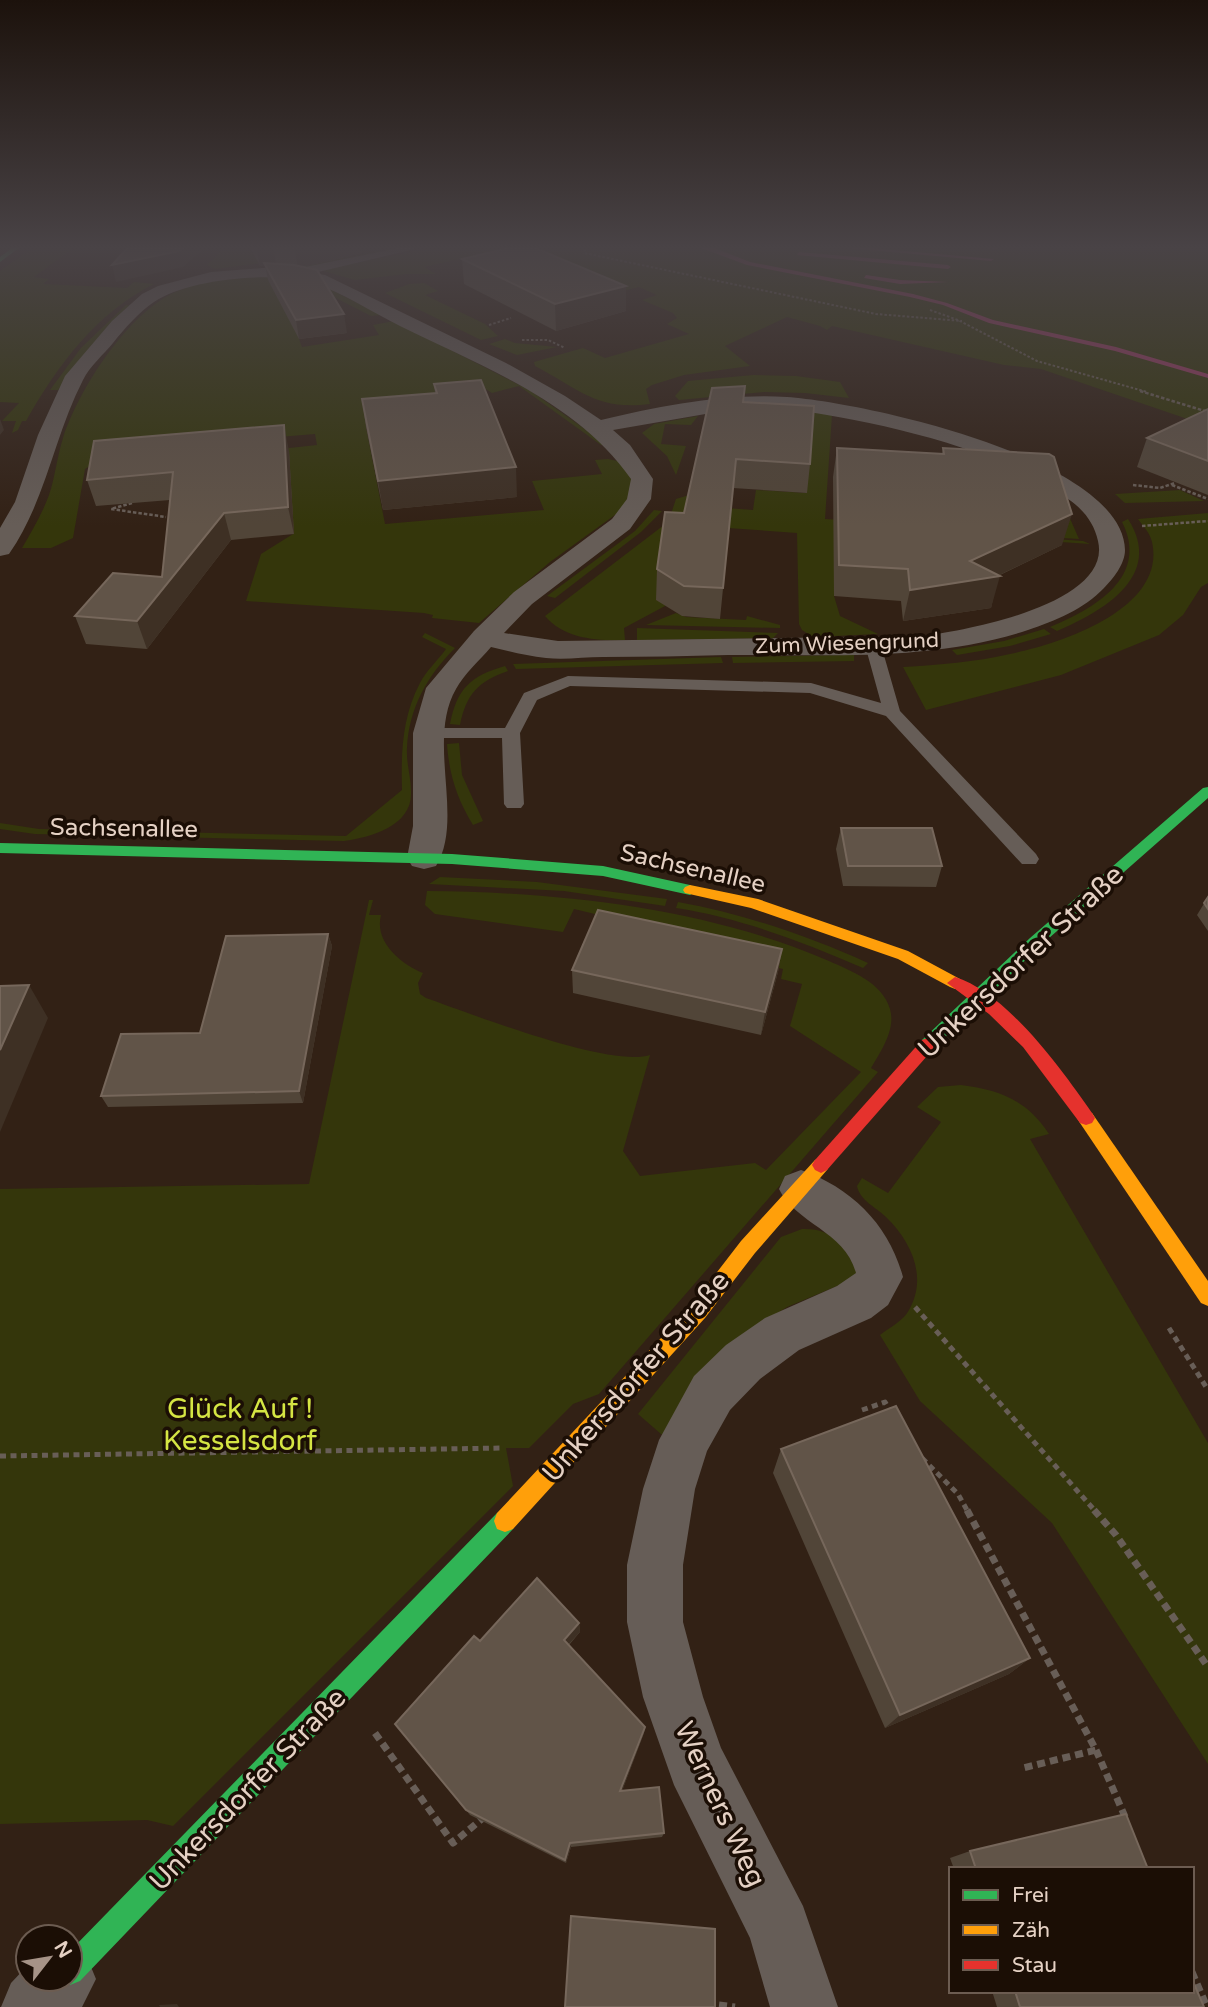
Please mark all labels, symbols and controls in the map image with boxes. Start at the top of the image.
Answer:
street label: Zum Wiesengrund [755,628,939,659]
street label: Sachsenallee [50,813,198,844]
street label: Sachsenallee [618,838,768,899]
street label: Unkersdorfer Straße [911,858,1131,1066]
street label: Unkersdorfer Straße [535,1264,737,1489]
park label: Glück Auf ! Kesselsdorf [163,1392,317,1458]
street label: Unkersdorfer Straße [142,1681,353,1898]
street label: Werners Weg [667,1716,773,1893]
legend [949,1867,1194,1993]
text: Frei [1012,1883,1049,1908]
text: Zäh [1012,1918,1050,1943]
north arrow [14,1923,84,1993]
text: N [49,1938,76,1962]
text: Stau [1012,1953,1057,1978]

